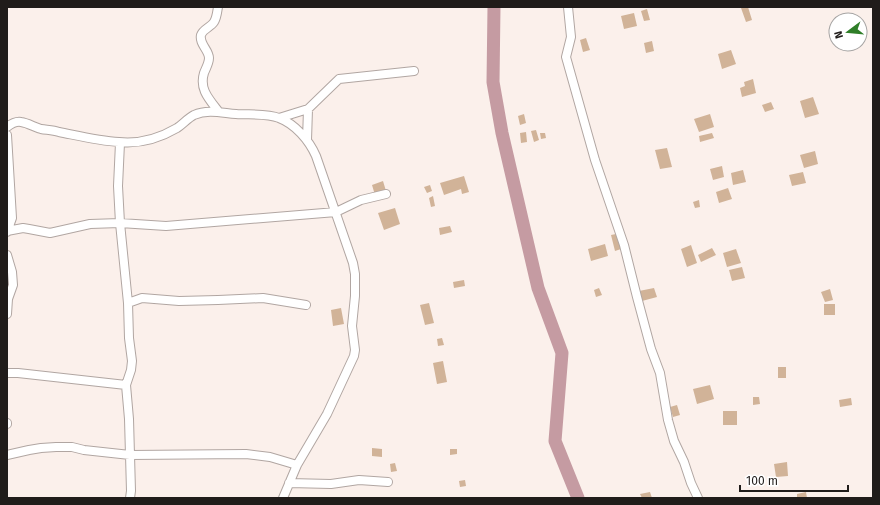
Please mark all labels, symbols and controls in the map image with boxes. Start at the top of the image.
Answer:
north arrow [828,12,868,52]
text: N [832,29,846,40]
scale bar [740,467,848,493]
text: 100 m [746,474,778,488]

